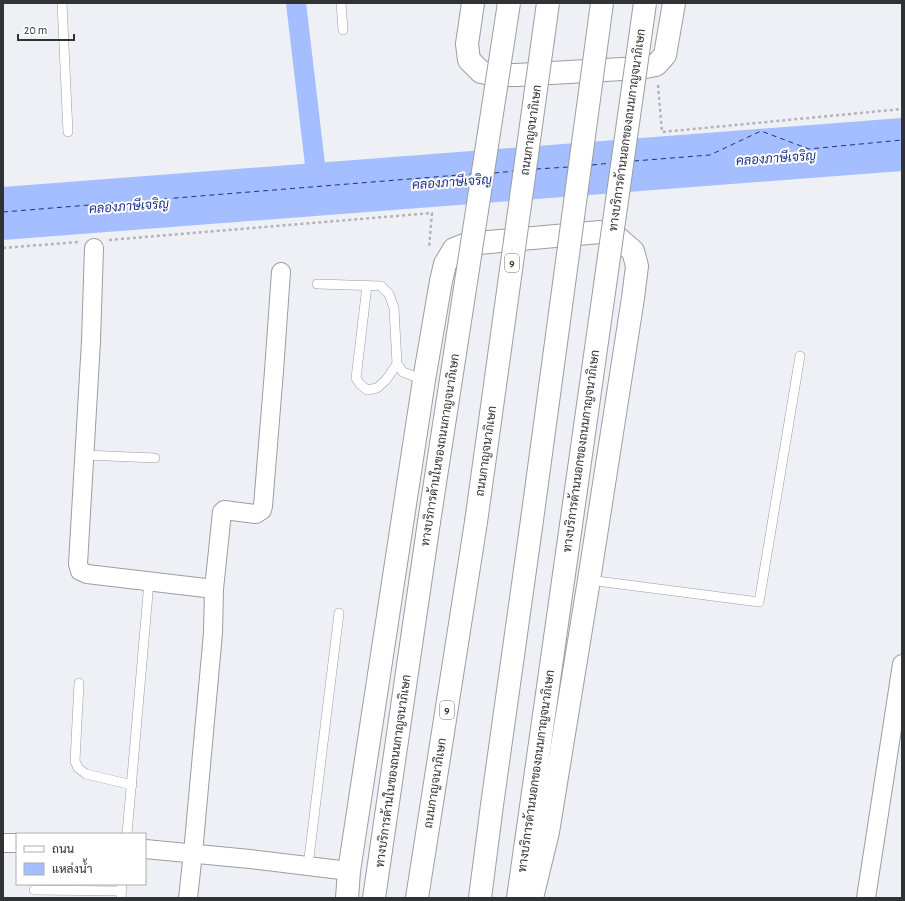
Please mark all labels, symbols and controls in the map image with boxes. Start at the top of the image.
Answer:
scale bar [18,16,74,42]
text: 20 m [24,24,47,36]
street label: ทางบริการด้านนอกของถนนกาญจนาภิเษก [606,28,648,232]
street label: ถนนกาญจนาภิเษก [519,84,544,176]
water label: คลองภาษีเจริญ [735,146,817,169]
water label: คลองภาษีเจริญ [411,170,493,193]
water label: คลองภาษีเจริญ [88,194,170,217]
road number: 9 [505,254,519,272]
street label: ทางบริการด้านนอกของถนนกาญจนาภิเษก [560,349,602,553]
street label: ทางบริการด้านในของถนนกาญจนาภิเษก [417,352,462,547]
street label: ถนนกาญจนาภิเษก [474,405,499,497]
street label: ทางบริการด้านนอกของถนนกาญจนาภิเษก [515,669,557,873]
street label: ทางบริการด้านในของถนนกาญจนาภิเษก [372,673,414,868]
road number: 9 [440,701,454,719]
street label: ถนนกาญจนาภิเษก [422,737,449,829]
legend [16,833,146,885]
text: ถนน [52,843,75,855]
text: แหล่งน้ำ [52,858,92,875]

